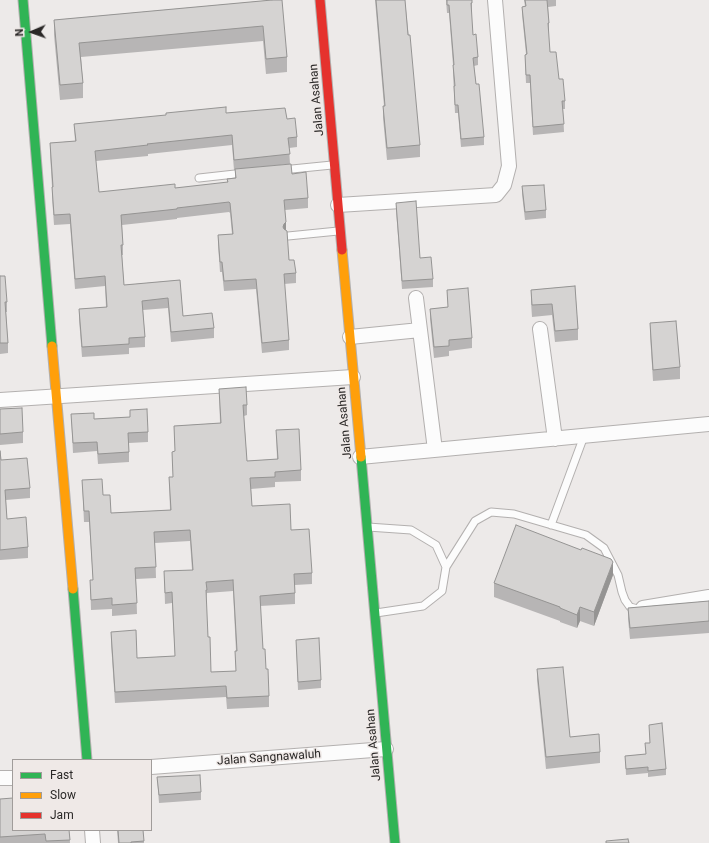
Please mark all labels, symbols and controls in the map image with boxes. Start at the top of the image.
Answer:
north arrow [12,12,52,52]
text: N [13,28,26,37]
street label: Jalan Asahan [307,63,327,137]
street label: Jalan Asahan [335,386,355,460]
street label: Jalan Asahan [364,708,384,782]
street label: Jalan Sangnawaluh [217,747,321,769]
legend [12,759,152,831]
text: Fast [50,768,73,782]
text: Slow [50,788,76,802]
text: Jam [50,808,74,822]

